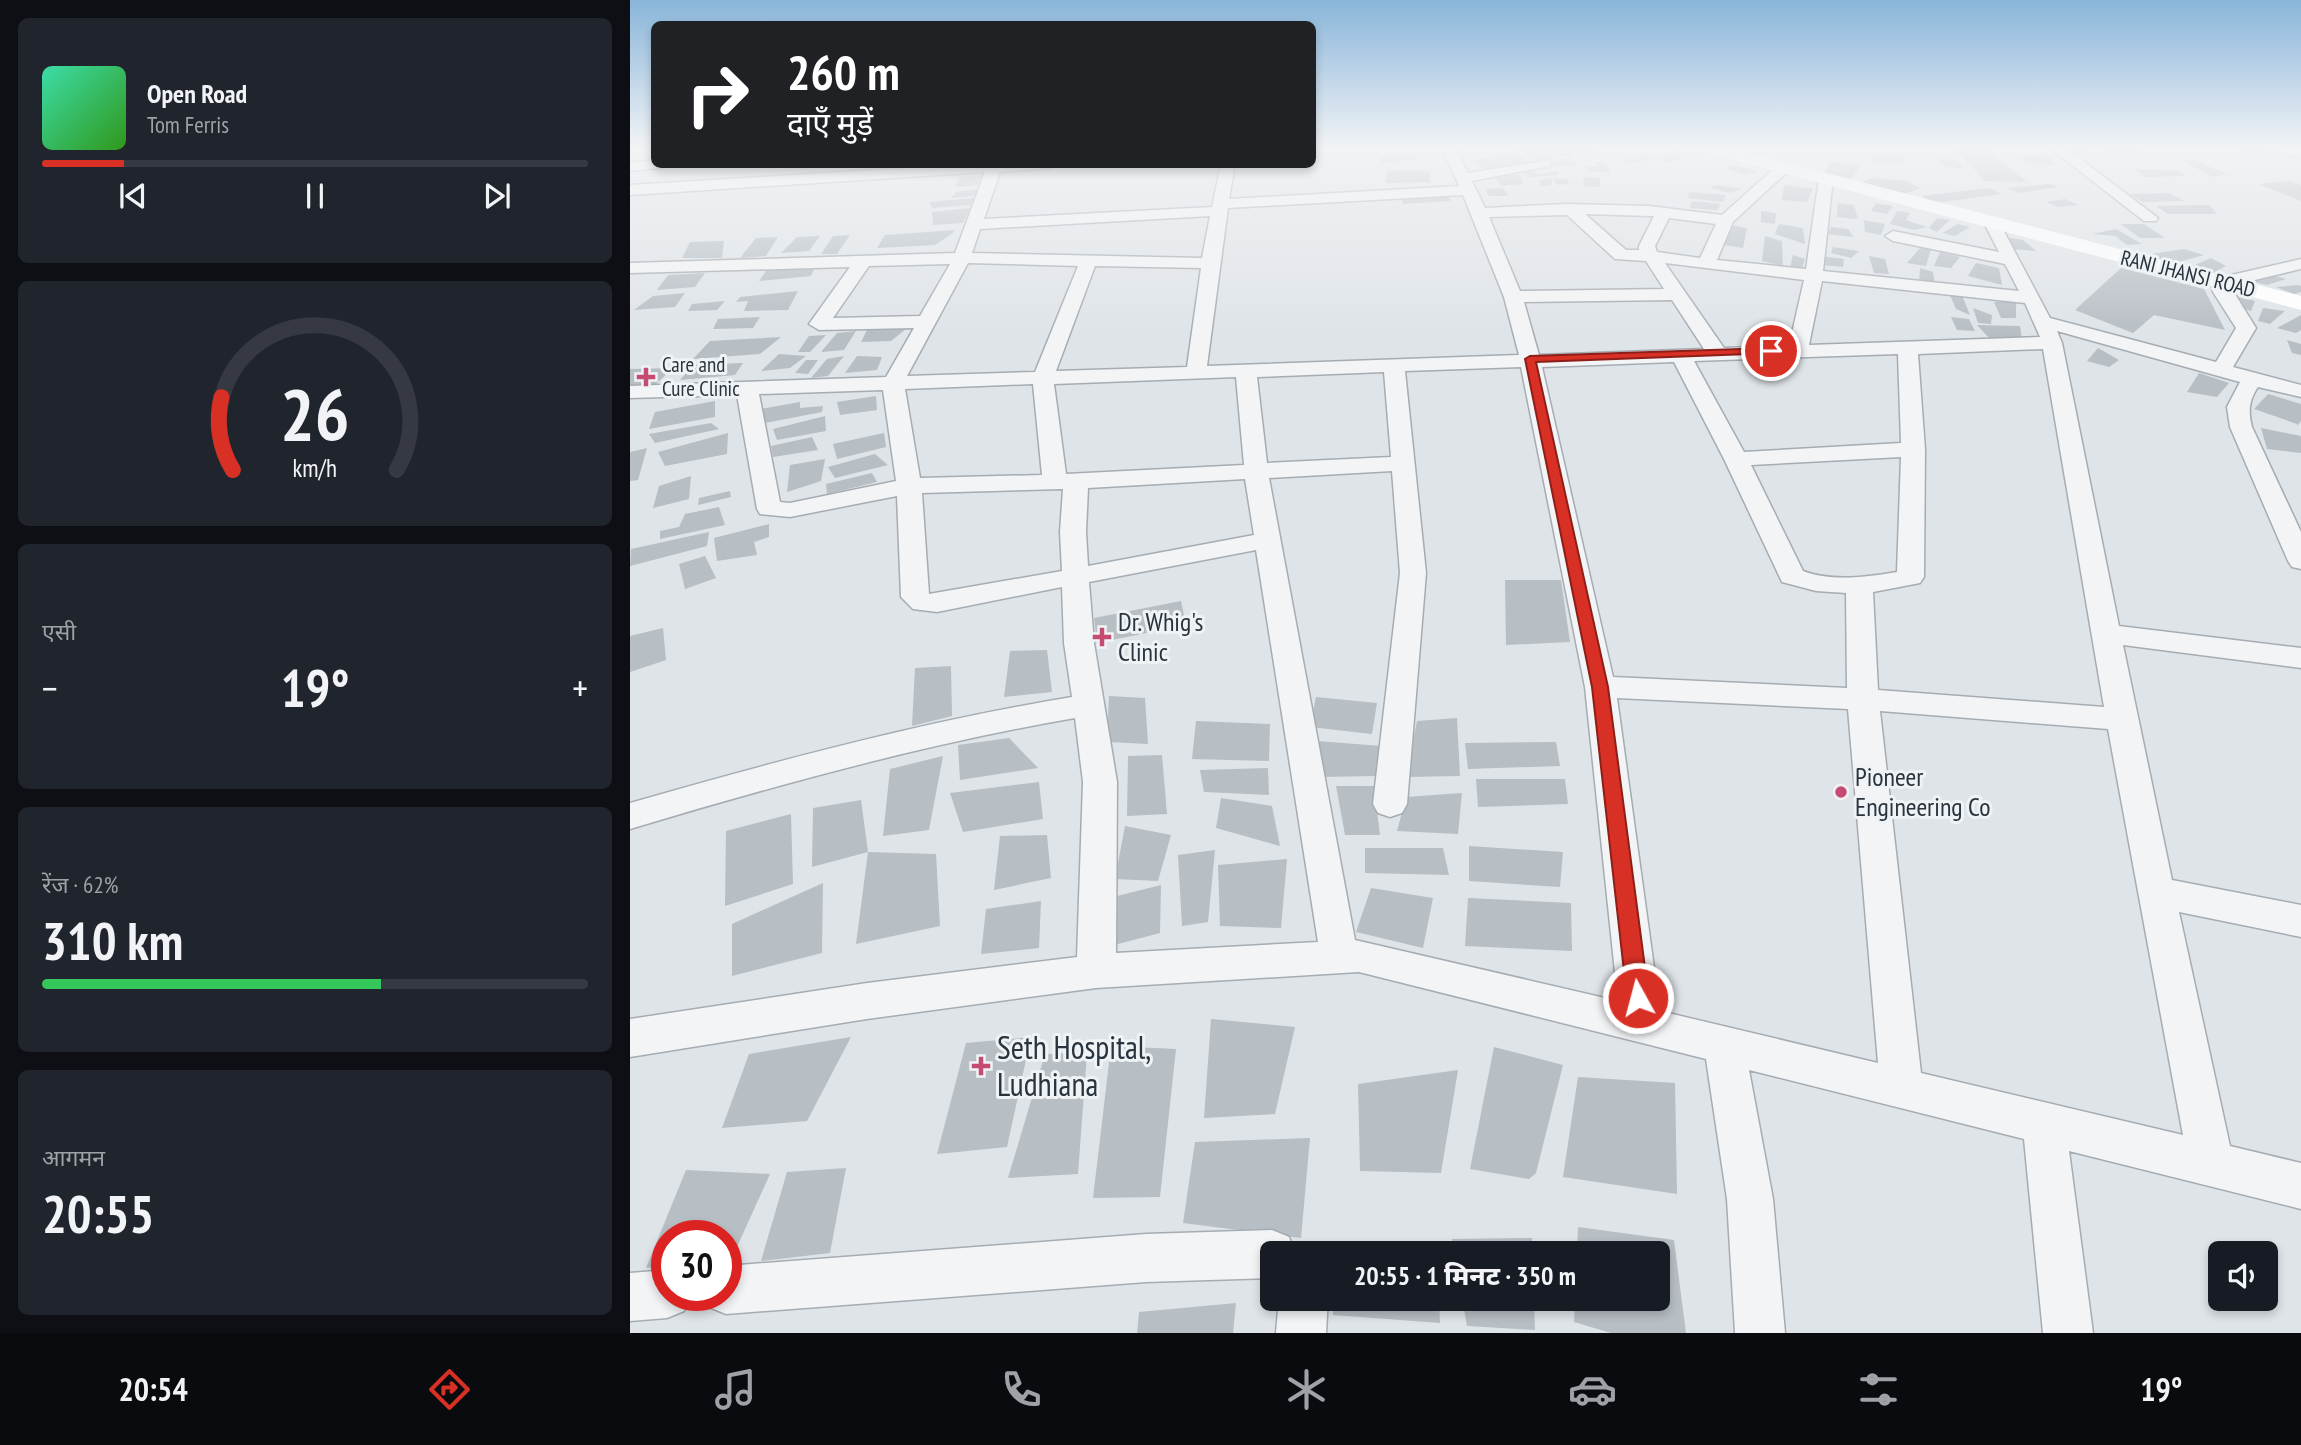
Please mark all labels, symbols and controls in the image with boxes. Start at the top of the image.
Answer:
text: 260 m [787,40,900,104]
icon: right [672,49,763,140]
text: Open Road [147,77,247,110]
text: दाएँ मुड़ें [787,102,873,144]
text: Tom Ferris [147,110,229,139]
icon: previous [114,177,152,215]
icon: pause [296,177,334,215]
icon: next [478,177,516,215]
street label: RANI JHANSI ROAD [2118,244,2258,303]
pin [1741,321,1801,381]
icon: arrive [1752,332,1790,370]
place label: Care and Cure Clinic [662,351,740,402]
text: 26 [280,366,350,460]
marker: Care and Cure Clinic [636,367,656,387]
text: km/h [293,451,337,483]
place label: Dr. Whig's Clinic [1118,605,1203,668]
text: एसी [42,617,76,646]
marker: Dr. Whig's Clinic [1092,627,1112,647]
text: 19° [281,654,349,721]
text: − [42,663,58,712]
text: + [572,663,588,712]
place label: Pioneer Engineering Co [1855,760,1990,823]
marker: Pioneer Engineering Co [1833,784,1849,800]
text: रेंज · 62% [42,870,118,899]
text: 310 km [42,907,183,974]
position arrow [1601,961,1675,1035]
place label: Seth Hospital, Ludhiana [997,1026,1151,1105]
marker: Seth Hospital, Ludhiana [971,1056,991,1076]
text: आगमन [42,1143,105,1172]
text: 20:55 [42,1180,154,1247]
speed limit sign: 30 [651,1220,742,1311]
map controls [2208,1241,2278,1311]
button: sound [2208,1241,2278,1311]
text: 20:55 · 1 मिनट · 350 m [1354,1259,1576,1292]
icon: directions [425,1365,474,1414]
icon: music [711,1365,760,1414]
icon: phone [997,1365,1046,1414]
icon: climate [1282,1365,1331,1414]
icon: car [1568,1365,1617,1414]
icon: filters [1854,1365,1903,1414]
text: 20:54 [118,1368,188,1410]
text: 19° [2140,1368,2183,1410]

